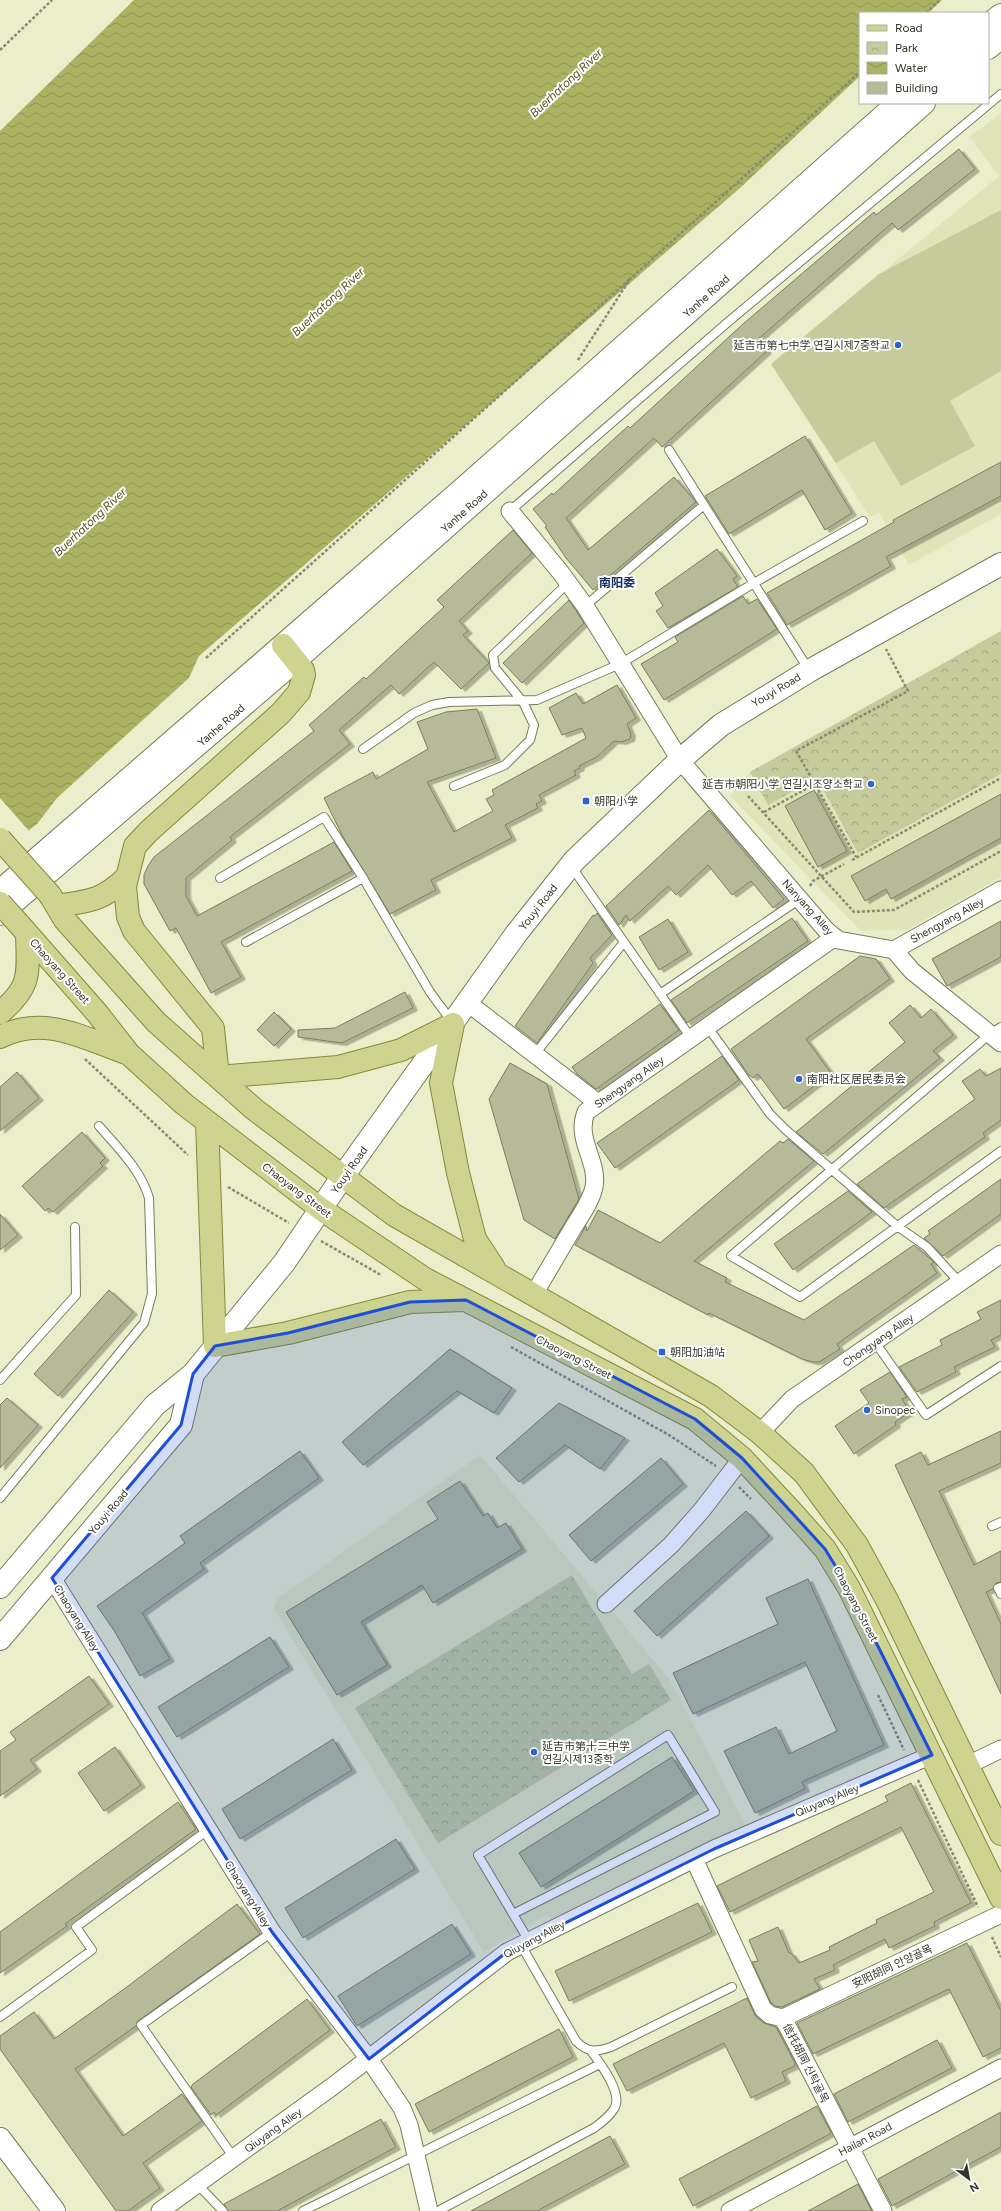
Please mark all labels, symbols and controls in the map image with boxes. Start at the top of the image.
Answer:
legend [859,12,989,104]
text: Road [895,21,923,35]
text: Park [895,41,918,55]
water label: Buerhatong River [527,45,606,120]
text: Water [895,61,927,75]
text: Building [895,81,938,95]
water label: Buerhatong River [289,264,368,339]
street label: Yanhe Road [680,272,732,321]
place label: 延吉市第七中学 연길시제7중학교 [734,339,890,352]
marker: 延吉市第七中学 연길시제7중학교 [893,340,903,350]
water label: Buerhatong River [51,484,130,559]
street label: Yanhe Road [438,487,490,536]
district label: 南阳委 [599,576,635,590]
street label: Youyi Road [749,671,803,710]
street label: Yanhe Road [195,701,247,749]
place label: 延吉市朝阳小学 연길시조양소학교 [702,778,863,791]
marker: 延吉市朝阳小学 연길시조양소학교 [866,779,876,789]
place label: 朝阳小学 [594,795,638,808]
marker: 朝阳小学 [581,796,591,806]
street label: Nanyang Alley [779,877,836,938]
street label: Youyi Road [516,882,560,933]
street label: Shengyang Alley [908,895,986,946]
street label: Chaoyang Street [27,936,92,1007]
street label: Shengyang Alley [592,1053,667,1111]
place label: 南阳社区居民委员会 [807,1073,906,1086]
marker: 南阳社区居民委员会 [794,1074,804,1084]
street label: Youyi Road [328,1144,370,1196]
street label: Chaoyang Street [260,1160,334,1221]
street label: Chongyang Alley [840,1311,916,1370]
street label: Chaoyang Street [534,1333,614,1382]
place label: 朝阳加油站 [670,1346,725,1359]
marker: 朝阳加油站 [657,1347,667,1357]
place label: Sinopec [875,1404,915,1417]
marker: Sinopec [862,1405,872,1415]
street label: Youyi Road [86,1487,131,1538]
street label: Chaoyang Street [830,1564,881,1644]
street label: Chaoyang Alley [51,1582,102,1654]
place label: 延吉市第十三中学 연길시제13중학 [542,1740,630,1766]
marker: 延吉市第十三中学 연길시제13중학 [529,1747,539,1757]
street label: Qiuyang Alley [793,1781,861,1820]
street label: Chaoyang Alley [222,1858,273,1930]
street label: Qiuyang Alley [501,1918,567,1961]
street label: 安阳胡同 안양골목 [850,1942,934,1991]
street label: 信托胡同 신탁골목 [780,2021,831,2105]
street label: Qiuyang Alley [242,2105,305,2156]
street label: Hailan Road [836,2120,894,2159]
north arrow [949,2159,989,2199]
text: N [967,2179,981,2195]

